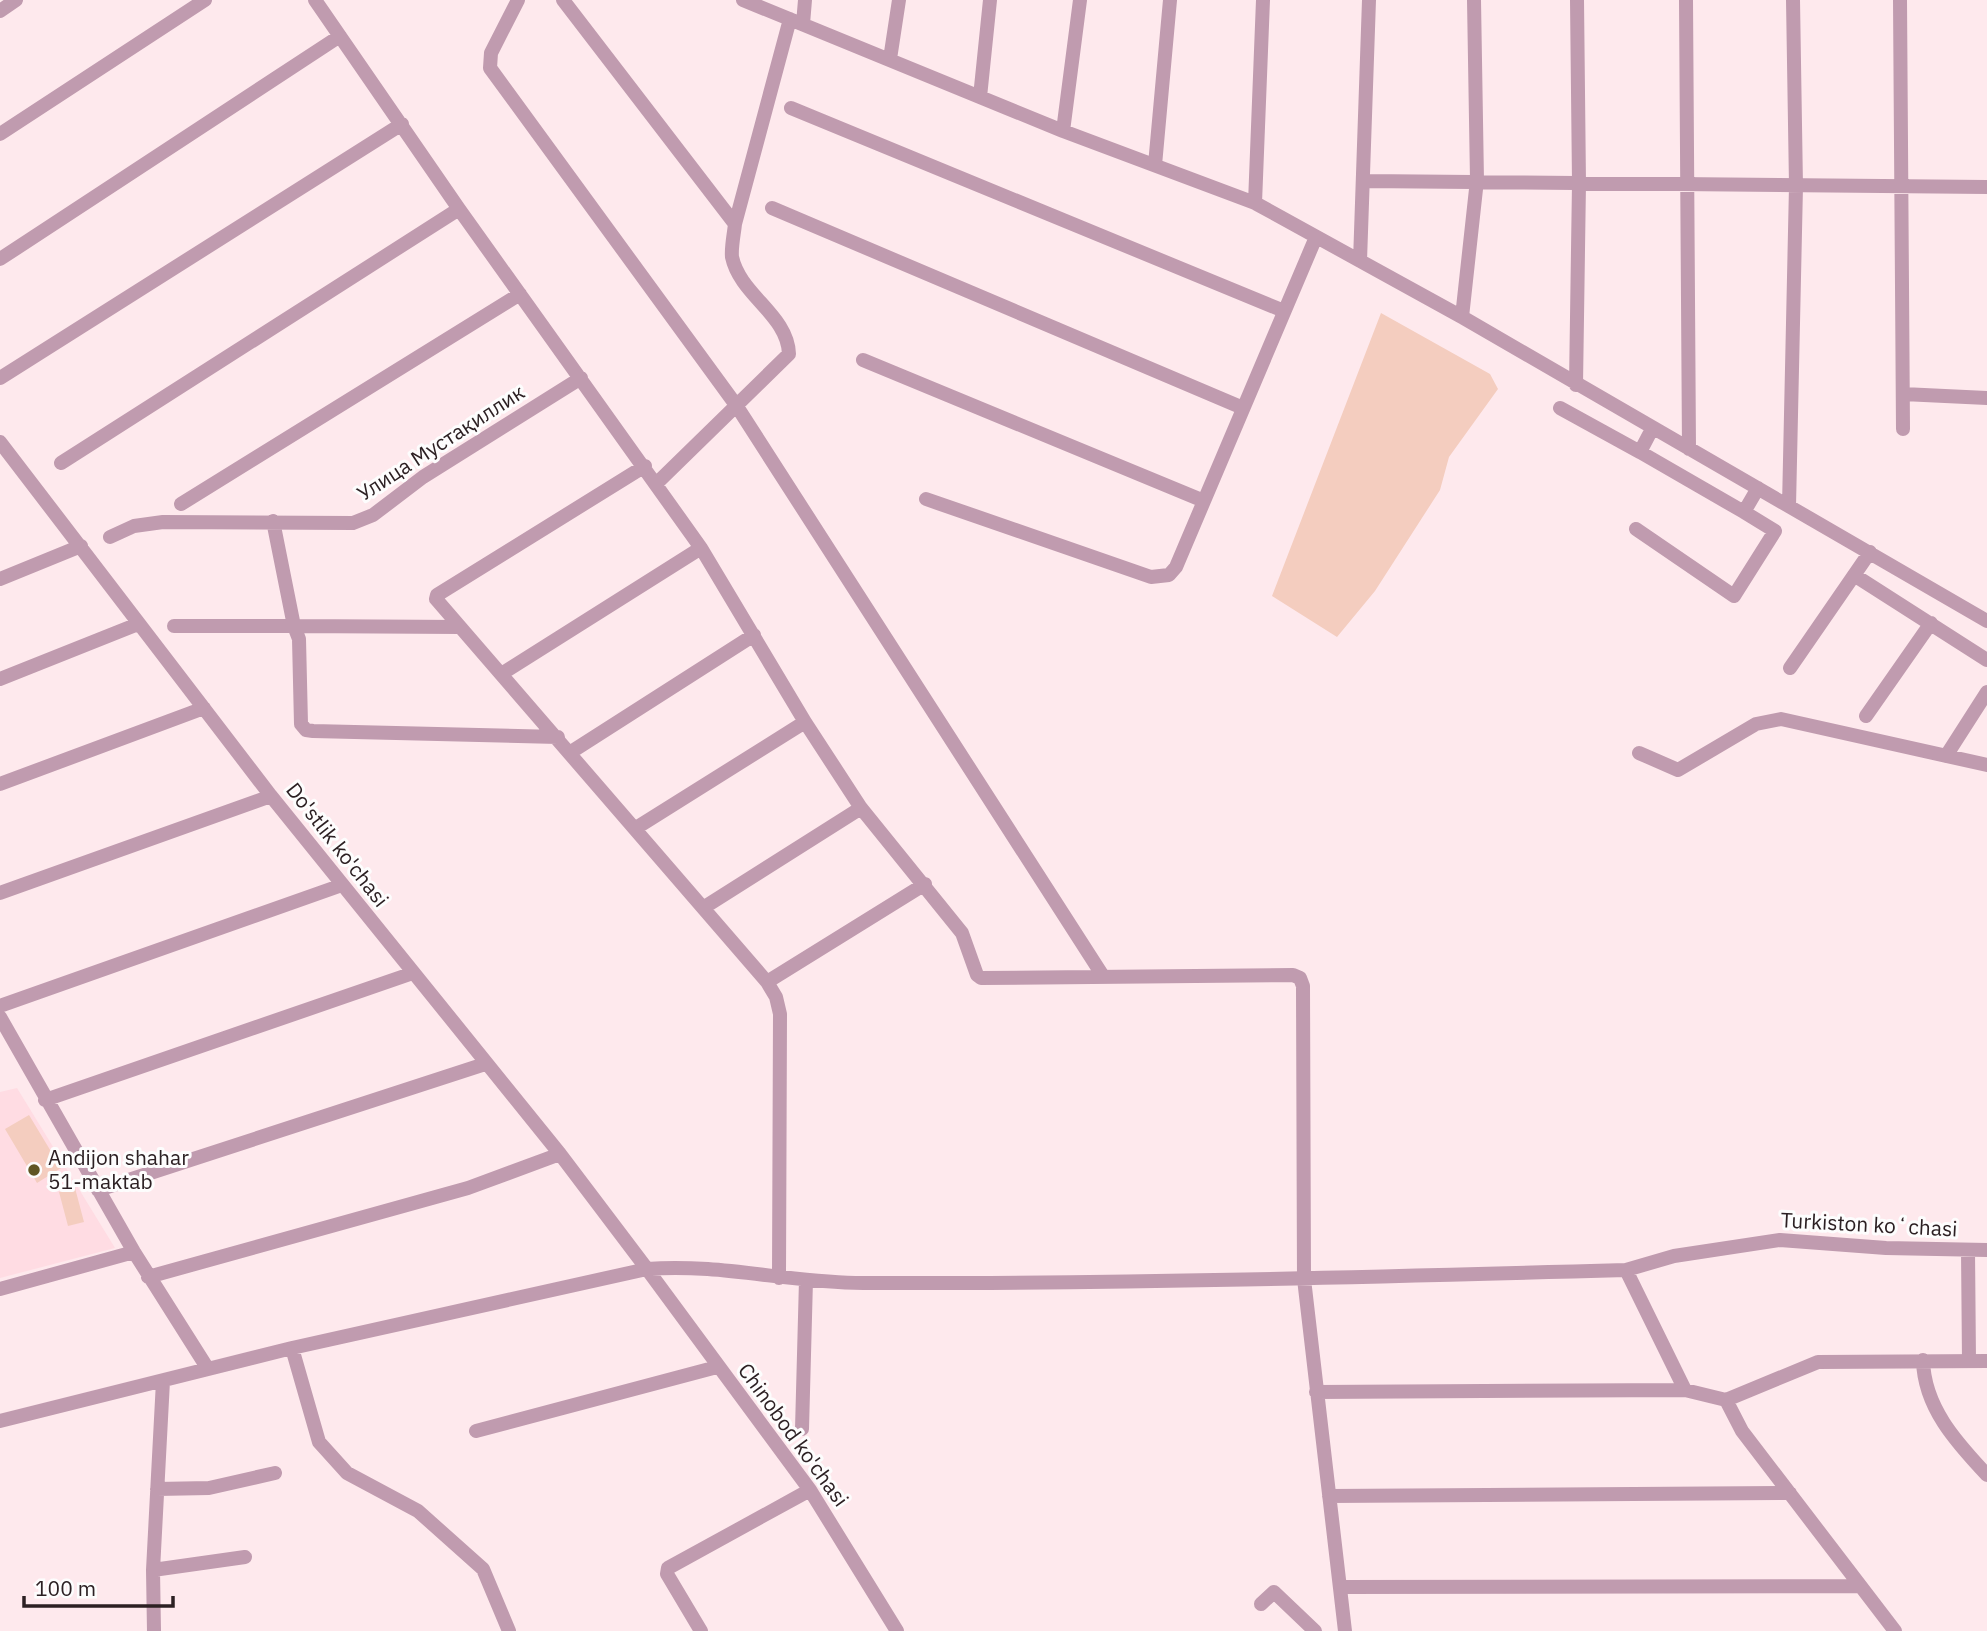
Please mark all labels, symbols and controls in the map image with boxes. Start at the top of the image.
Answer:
street label: Улица Мустақиллик [351,377,530,507]
street label: Do'stlik ko'chasi [280,776,395,912]
place label: Andijon shahar 51-maktab [48,1143,189,1195]
marker: Andijon shahar 51-maktab [26,1162,42,1178]
street label: Turkiston koʻchasi [1780,1205,1958,1243]
street label: Chinobod ko'chasi [732,1357,855,1512]
scale bar [24,1564,173,1608]
text: 100 m [35,1574,96,1602]

